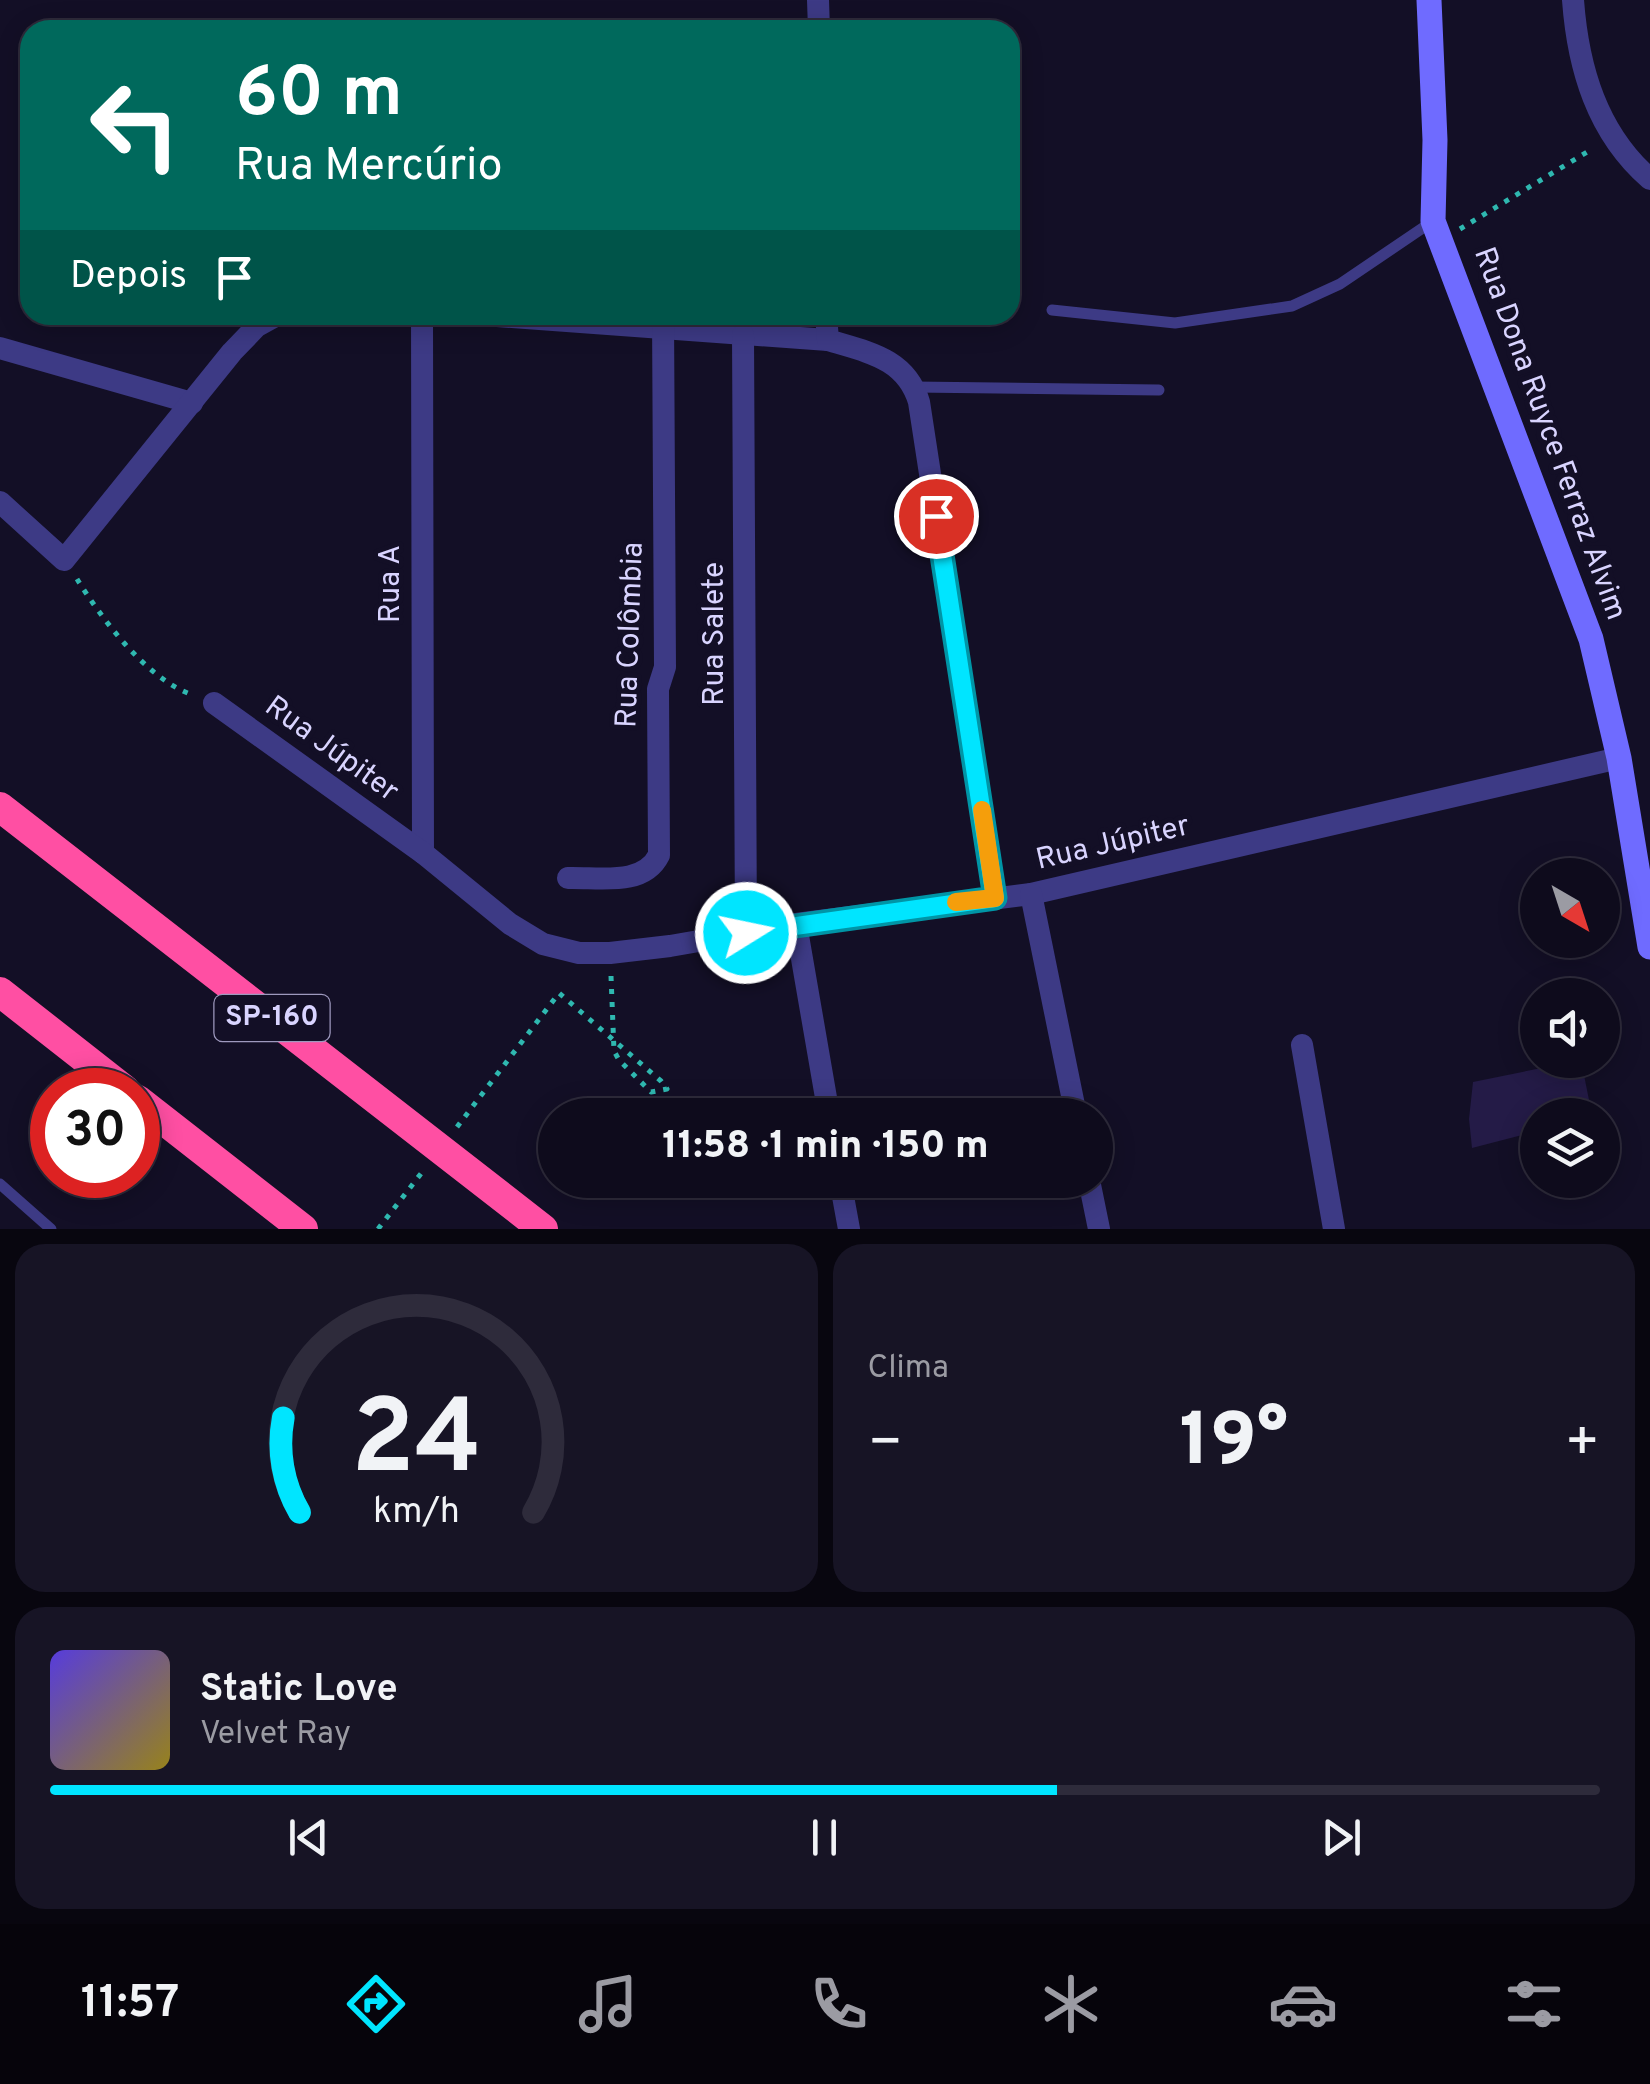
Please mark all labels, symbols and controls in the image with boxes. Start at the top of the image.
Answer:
text: 60 m [235,52,403,141]
icon: left [70,60,200,190]
text: Rua Mercúrio [235,139,503,196]
street label: Rua Dona Ruyce Ferraz Alvim [1464,243,1634,625]
icon: arrive [207,250,262,305]
text: Depois [70,253,187,302]
pin [894,474,979,559]
icon: arrive [909,489,964,544]
street label: Rua Colômbia [609,541,653,729]
street label: Rua A [373,545,410,623]
street label: Rua Salete [697,562,734,706]
street label: Rua Júpiter [257,689,405,811]
street label: Rua Júpiter [1033,808,1194,880]
north arrow [1520,858,1620,958]
map controls [1520,858,1620,1198]
position arrow [694,881,798,985]
button: sound [1520,978,1620,1078]
road number: SP-160 [214,995,330,1041]
speed limit sign: 30 [30,1068,160,1198]
button: layers [1520,1098,1620,1198]
text: 11:58 · 1 min · 150 m [662,1123,989,1172]
text: Clima [868,1349,949,1389]
text: 24 [351,1378,481,1510]
text: 19° [1179,1397,1288,1492]
text: − [868,1410,903,1480]
text: + [1565,1410,1600,1480]
text: km/h [373,1490,460,1536]
text: Static Love [200,1666,398,1715]
text: Velvet Ray [200,1715,351,1755]
icon: previous [281,1810,336,1865]
icon: pause [797,1810,852,1865]
icon: next [1314,1810,1369,1865]
icon: directions [341,1969,411,2039]
icon: music [573,1969,643,2039]
icon: phone [804,1969,874,2039]
icon: climate [1036,1969,1106,2039]
icon: car [1268,1969,1338,2039]
icon: filters [1499,1969,1569,2039]
text: 11:57 [81,1976,179,2033]

